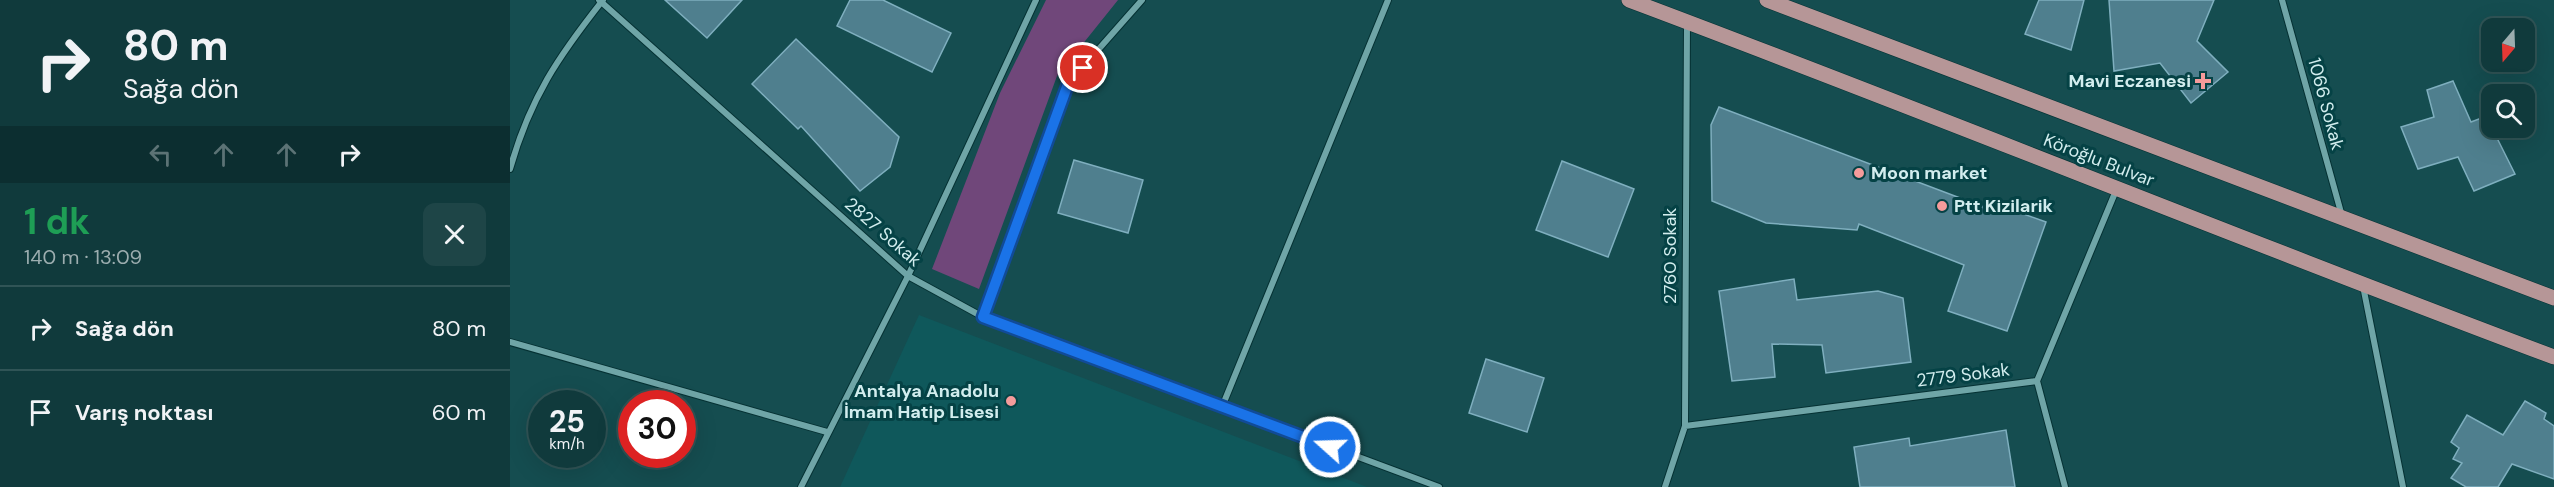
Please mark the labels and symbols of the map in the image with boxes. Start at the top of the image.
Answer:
north arrow [2481,18,2535,72]
pin [1057,42,1108,93]
street label: 1066 Sokak [2302,55,2350,153]
place label: Mavi Eczanesi [2068,69,2191,93]
marker: Mavi Eczanesi [2196,74,2210,88]
street label: Köroğlu Bulvar [2040,128,2158,192]
place label: Moon market [1871,161,1987,185]
marker: Moon market [1852,166,1866,180]
street label: 2827 Sokak [840,192,926,272]
place label: Ptt Kizilarik [1954,194,2054,218]
marker: Ptt Kizilarik [1935,199,1949,213]
street label: 2760 Sokak [1658,208,1682,304]
street label: 2779 Sokak [1915,357,2011,393]
place label: Antalya Anadolu İmam Hatip Lisesi [844,379,999,424]
speed limit sign: 30 [618,390,696,468]
marker: Antalya Anadolu İmam Hatip Lisesi [1004,394,1018,408]
position arrow [1298,415,1362,479]

